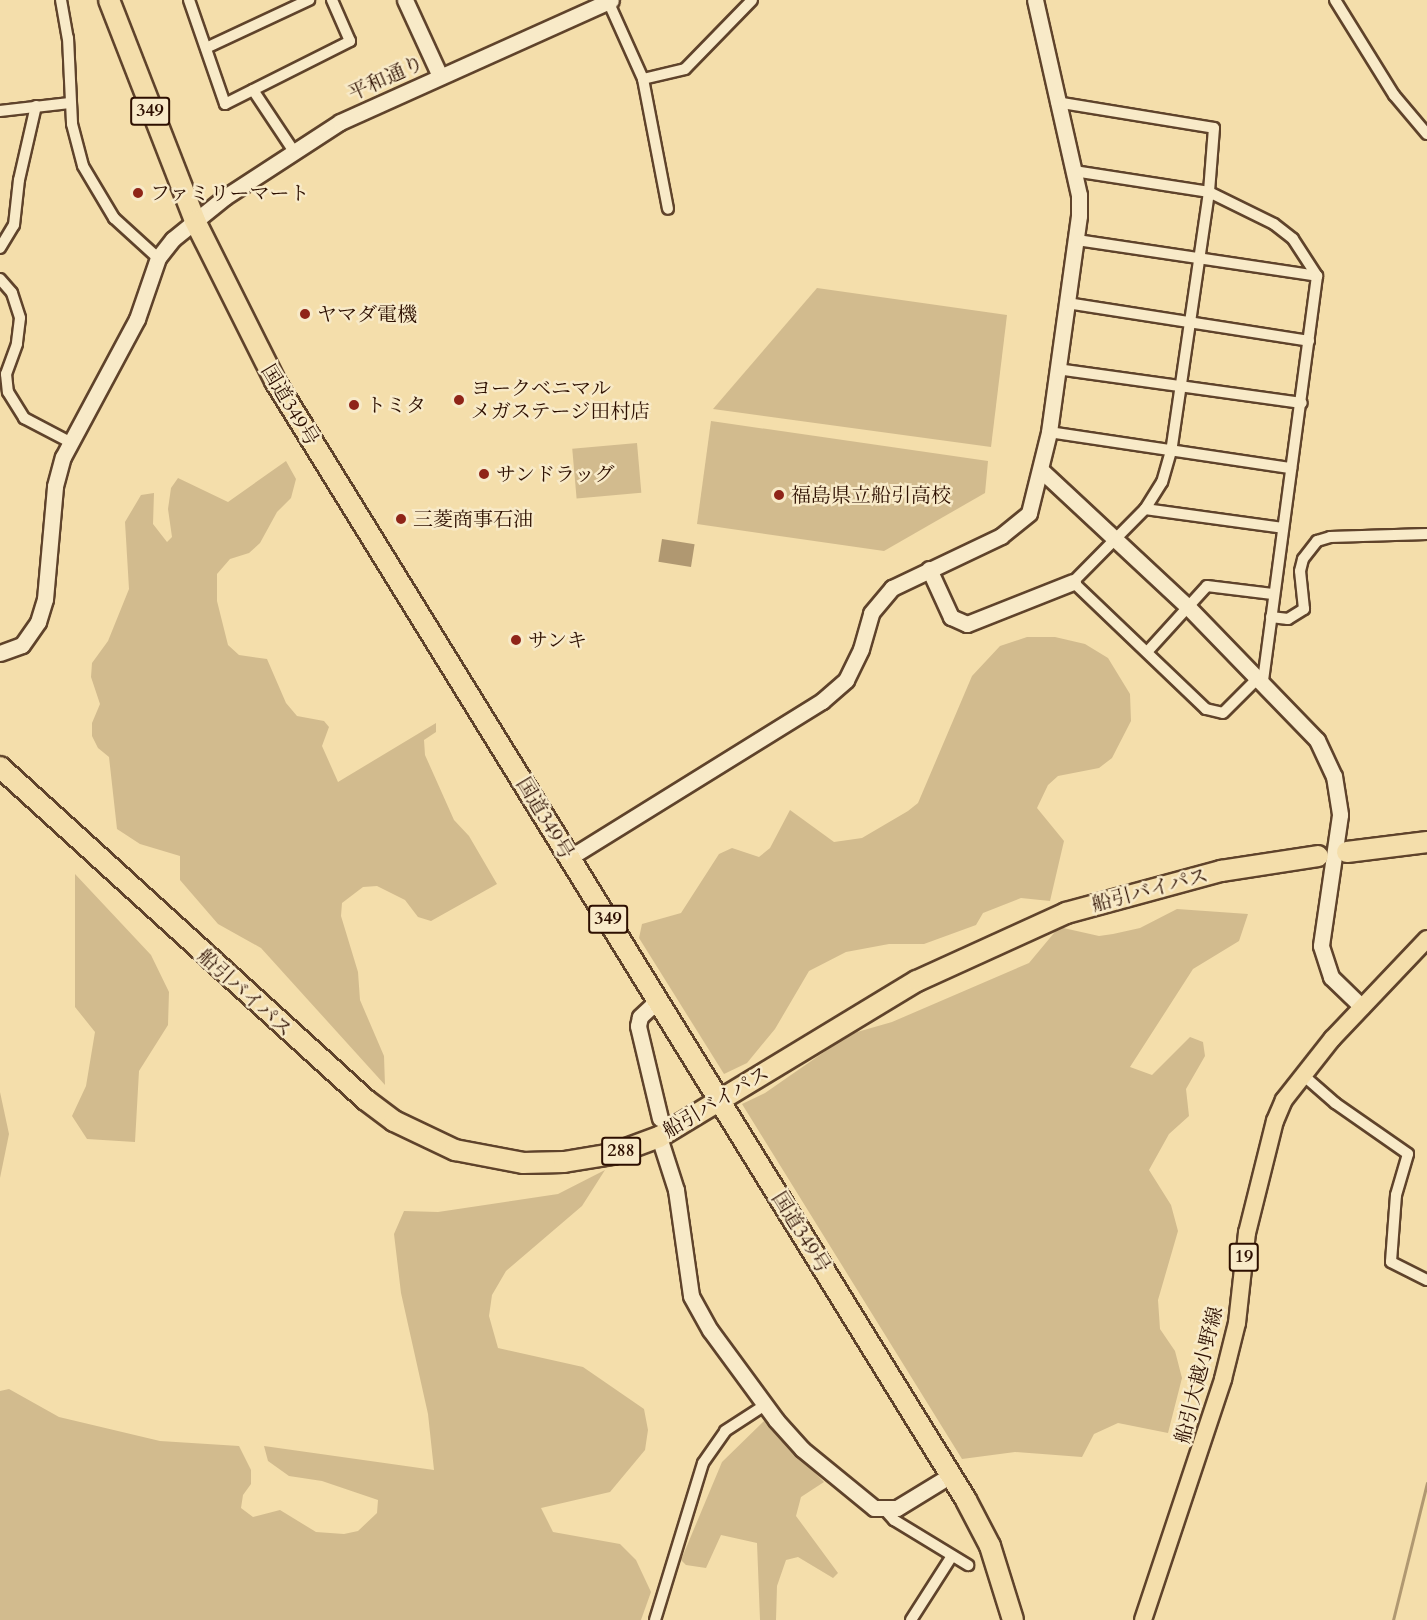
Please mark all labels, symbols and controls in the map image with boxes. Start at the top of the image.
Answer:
street label: 平和通り [345,51,427,105]
road number: 349 [129,96,171,126]
place label: ファミリーマート [150,181,310,205]
marker: ファミリーマート [131,186,145,200]
place label: ヤマダ電機 [317,302,417,326]
marker: ヤマダ電機 [298,307,312,321]
street label: 国道349号 [256,360,324,450]
place label: ヨークベニマル メガステージ田村店 [471,376,651,423]
place label: トミタ [366,393,426,417]
marker: ヨークベニマル メガステージ田村店 [452,393,466,407]
marker: トミタ [347,398,361,412]
place label: サンドラッグ [496,462,616,486]
marker: サンドラッグ [477,467,491,481]
place label: 福島県立船引高校 [791,483,951,507]
marker: 福島県立船引高校 [772,488,786,502]
place label: 三菱商事石油 [413,507,533,531]
marker: 三菱商事石油 [394,512,408,526]
place label: サンキ [528,628,588,652]
marker: サンキ [509,633,523,647]
street label: 国道349号 [511,773,579,863]
street label: 船引バイパス [1089,863,1211,917]
road number: 349 [587,904,629,934]
street label: 船引バイパス [192,944,298,1042]
street label: 船引バイパス [658,1061,774,1143]
road number: 288 [600,1136,642,1166]
street label: 国道349号 [767,1187,835,1277]
road number: 19 [1228,1242,1260,1272]
street label: 船引大越小野線 [1170,1304,1228,1446]

